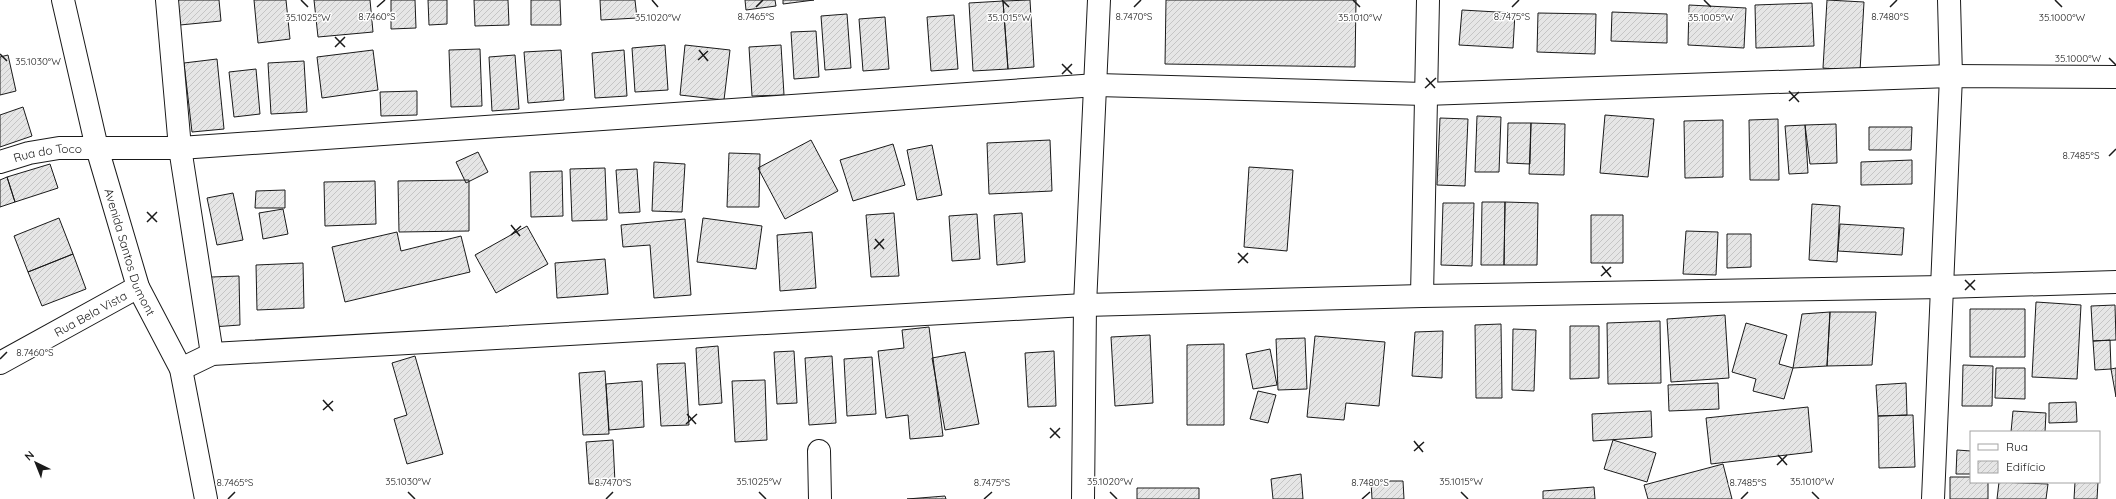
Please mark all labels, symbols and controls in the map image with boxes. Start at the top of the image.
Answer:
text: 8.7460°S [358,10,396,23]
text: 8.7465°S [738,10,775,23]
text: 8.7470°S [1116,10,1153,23]
text: 8.7475°S [1494,10,1531,23]
text: 8.7480°S [1871,10,1909,23]
text: 35.1025°W [285,11,331,24]
text: 35.1020°W [635,11,681,24]
text: 35.1015°W [987,11,1031,24]
text: 35.1010°W [1338,11,1382,24]
text: 35.1005°W [1688,11,1734,24]
text: 35.1000°W [2039,11,2086,24]
text: 35.1000°W [2055,52,2102,65]
text: 35.1030°W [15,55,61,68]
street label: Rua do Toco [11,140,82,165]
text: 8.7485°S [2063,149,2100,162]
street label: Avenida Santos Dumont [102,186,159,318]
street label: Rua Bela Vista [51,287,129,339]
text: 8.7460°S [16,346,54,359]
legend [1970,431,2100,483]
text: Rua [2006,439,2028,454]
north arrow [16,443,56,483]
text: N [21,448,37,464]
text: Edifício [2006,459,2046,474]
text: 35.1030°W [385,475,431,488]
text: 35.1025°W [736,475,782,488]
text: 35.1020°W [1087,475,1133,488]
text: 35.1015°W [1439,475,1483,488]
text: 35.1010°W [1790,475,1834,488]
text: 8.7465°S [217,476,254,489]
text: 8.7470°S [595,476,632,489]
text: 8.7475°S [974,476,1011,489]
text: 8.7480°S [1351,476,1389,489]
text: 8.7485°S [1730,476,1767,489]

